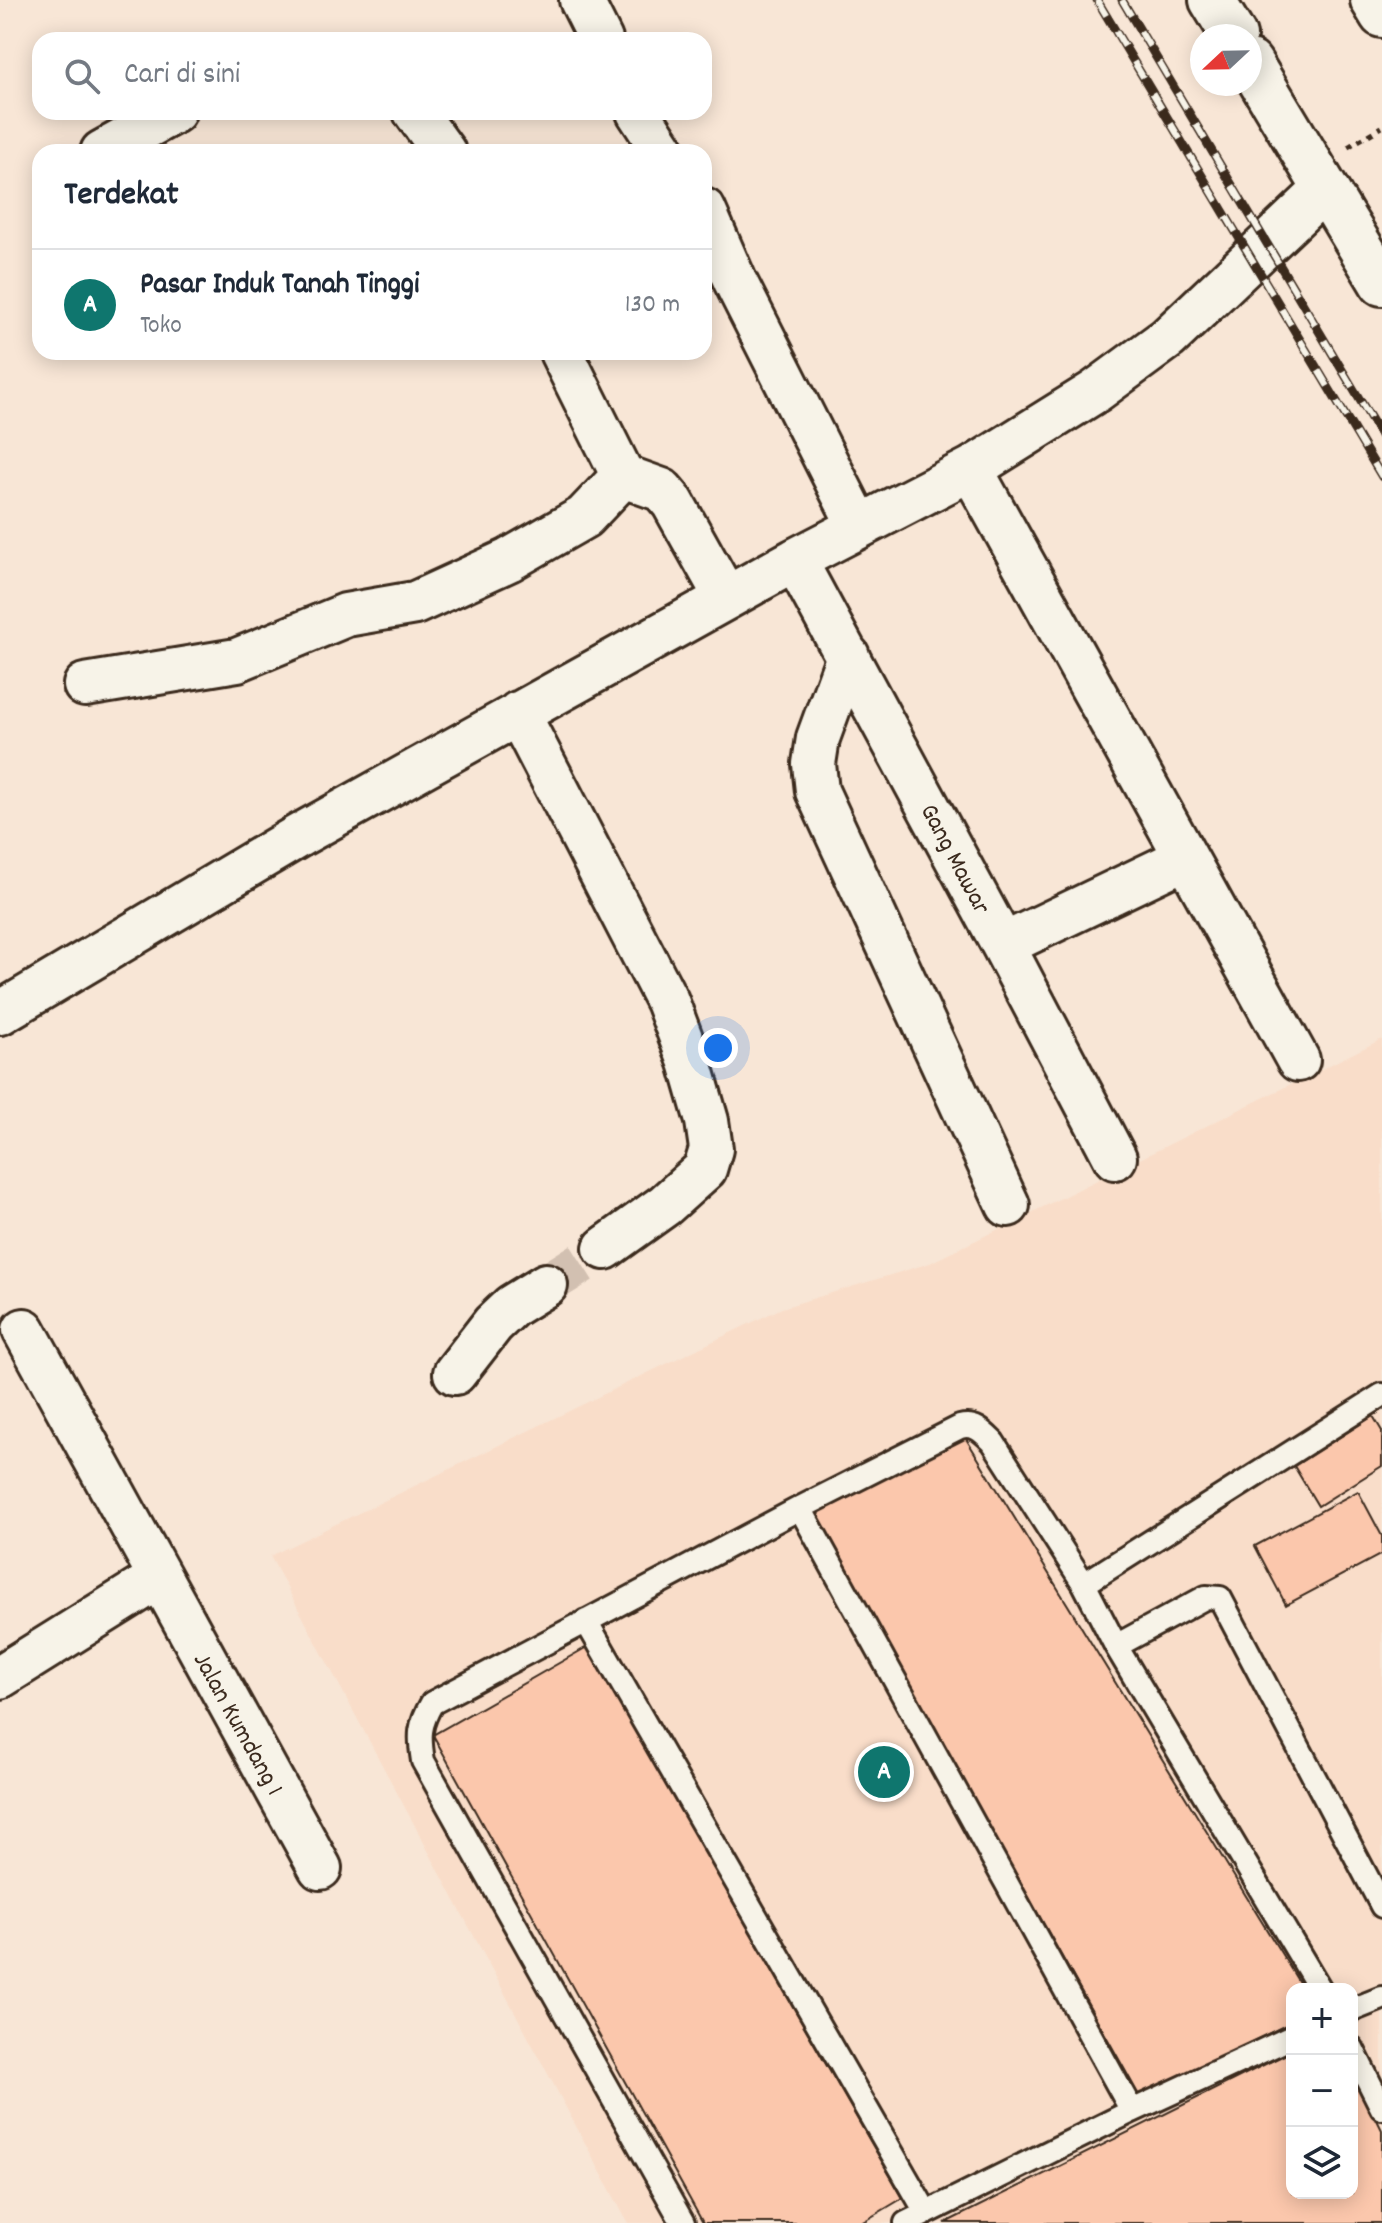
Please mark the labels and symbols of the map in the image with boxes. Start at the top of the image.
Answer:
north arrow [1190,24,1262,96]
street label: Gang Mawar [909,798,999,922]
your location [698,1028,738,1068]
street label: Jalan Kumdang 1 [182,1646,292,1803]
pin: A [858,1742,910,1802]

